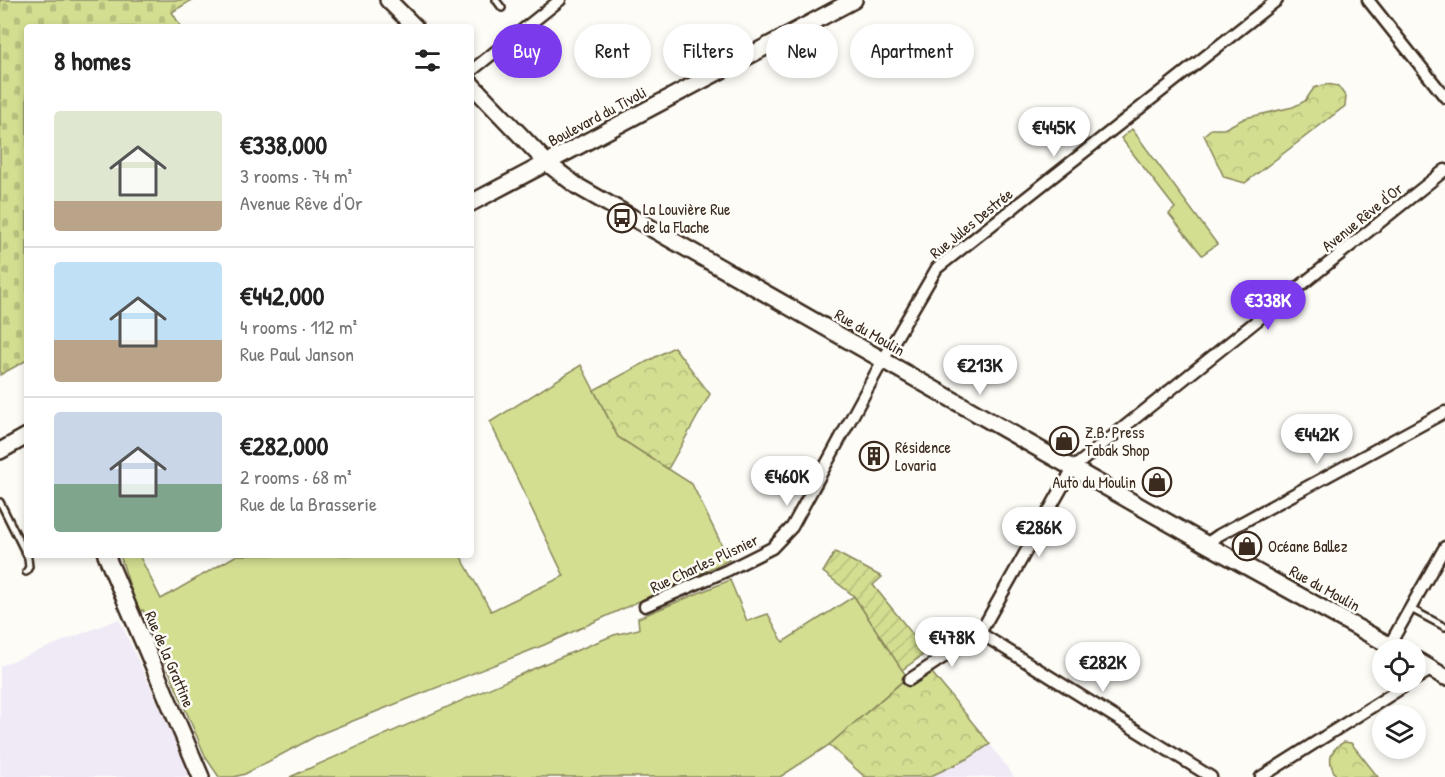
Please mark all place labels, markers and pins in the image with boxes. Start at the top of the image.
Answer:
pin: €445K [1012,107,1096,158]
place label: La Louvière Rue de la Flache [643,198,731,238]
bus stop icon: La Louvière Rue de la Flache [606,202,638,234]
pin: €338K [1226,280,1310,331]
pin: €213K [938,345,1022,396]
pin: €442K [1275,414,1359,465]
place label: Z.B. Press Tabak Shop [1085,421,1149,461]
shop icon: Z.B. Press Tabak Shop [1048,425,1080,457]
place label: Résidence Lovaria [895,436,951,476]
building icon: Résidence Lovaria [858,440,890,472]
pin: €460K [745,456,829,507]
shop icon: Auto du Moulin [1141,466,1173,498]
place label: Auto du Moulin [1052,471,1136,493]
pin: €286K [997,507,1081,558]
shop icon: Océane Ballez [1231,530,1263,562]
place label: Océane Ballez [1268,535,1348,557]
pin: €478K [910,617,994,668]
pin: €282K [1061,642,1145,693]

